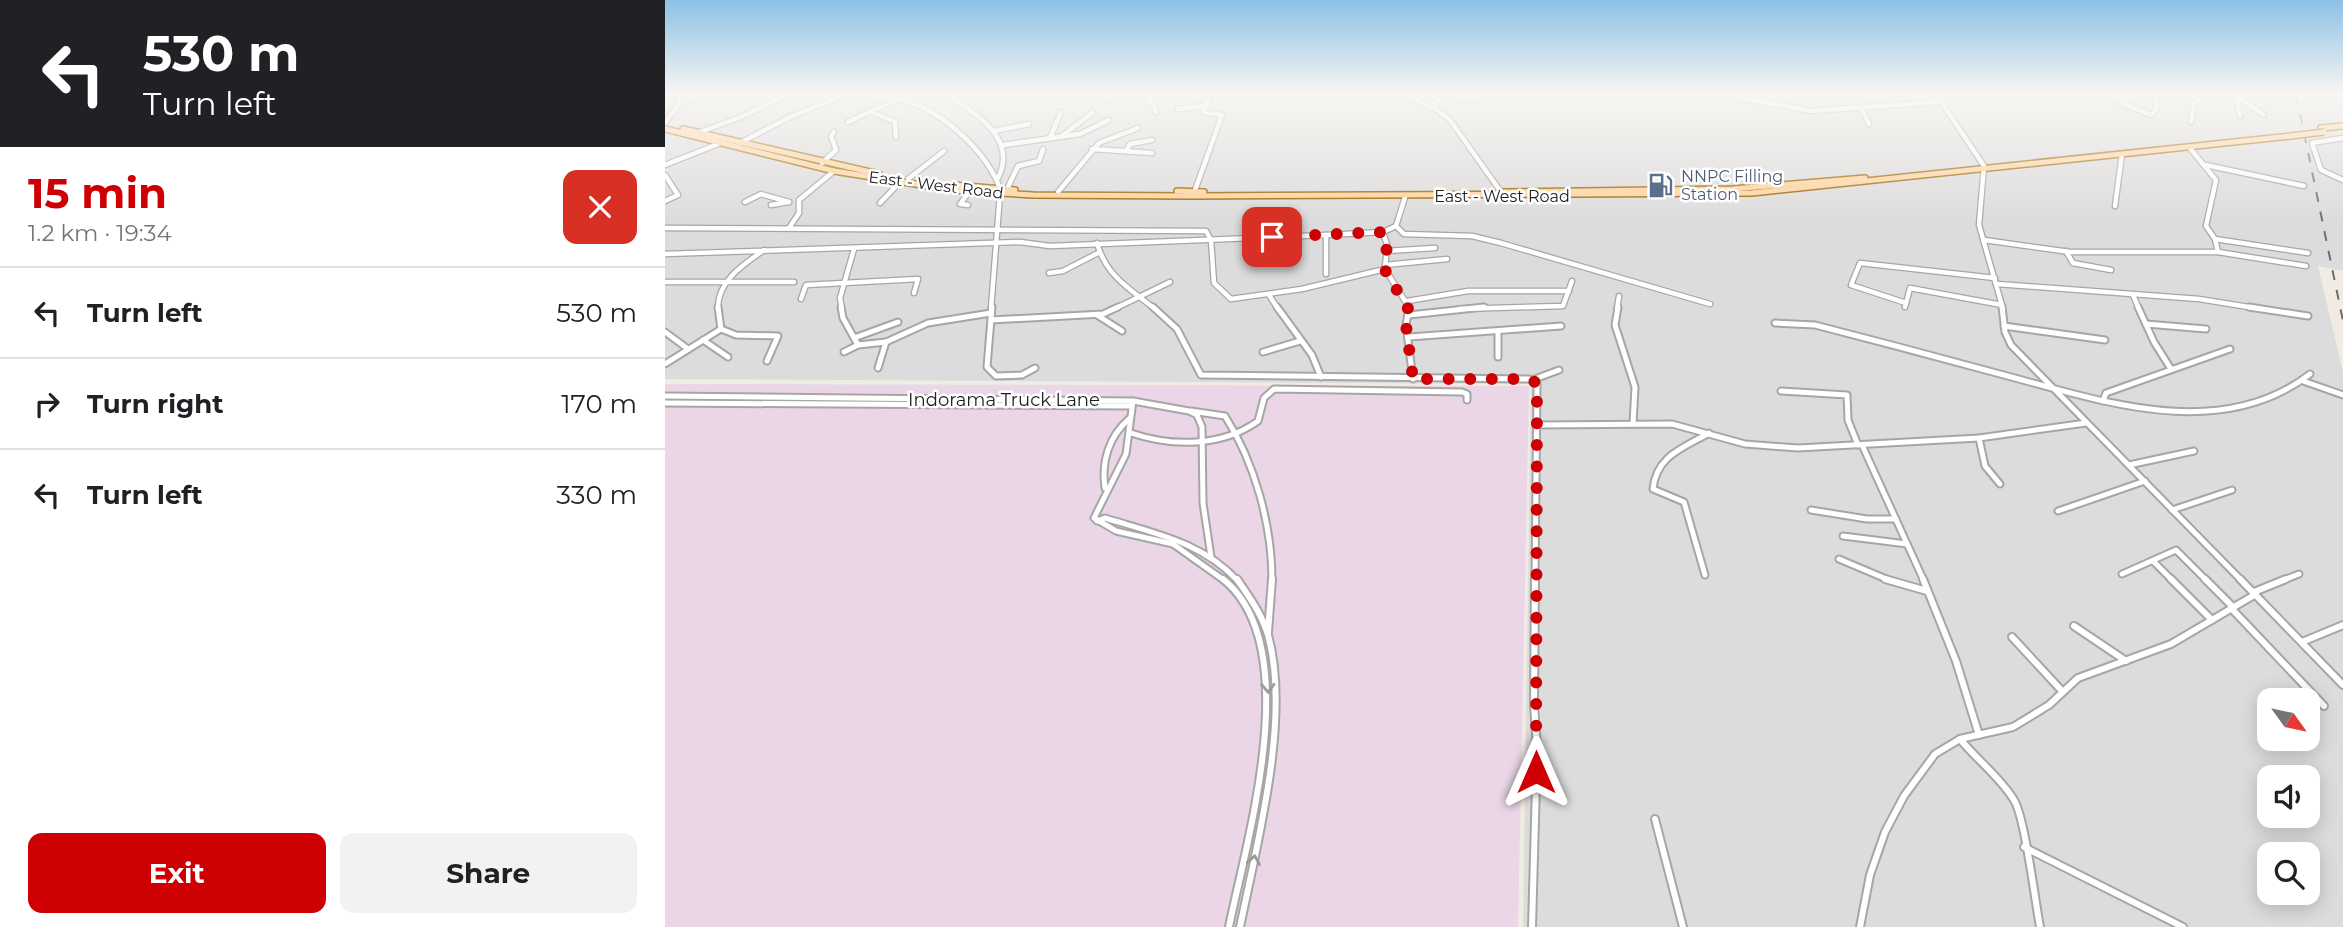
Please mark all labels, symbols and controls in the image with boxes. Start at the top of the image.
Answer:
text: 530 m [143,24,299,83]
icon: left [28,28,119,119]
text: Turn left [143,84,277,123]
text: 15 min [28,167,167,219]
street label: East - West Road [867,167,1005,203]
place label: NNPC Filling Station [1681,167,1783,204]
button: close [563,170,637,244]
fuel station icon: NNPC Filling Station [1647,171,1675,199]
street label: East - West Road [1434,187,1570,206]
pin [1242,207,1302,267]
icon: arrive [1253,218,1291,256]
text: 1.2 km · 19:34 [28,219,172,247]
icon: left [28,294,66,332]
text: Turn left [87,297,203,329]
text: 530 m [556,297,637,329]
icon: right [28,385,66,423]
text: Turn right [87,388,223,420]
text: 170 m [561,388,637,420]
street label: Indorama Truck Lane [908,389,1100,411]
icon: left [28,476,66,514]
text: Turn left [87,479,203,511]
text: 330 m [556,479,637,511]
one-way arrow [1261,683,1276,694]
north arrow [2257,688,2321,751]
map controls [2257,688,2320,905]
position arrow [1499,735,1573,809]
button: sound [2257,765,2320,828]
button: Exit [28,833,326,913]
button: Share [340,833,637,913]
button: search [2257,842,2320,905]
one-way arrow [1245,854,1260,866]

